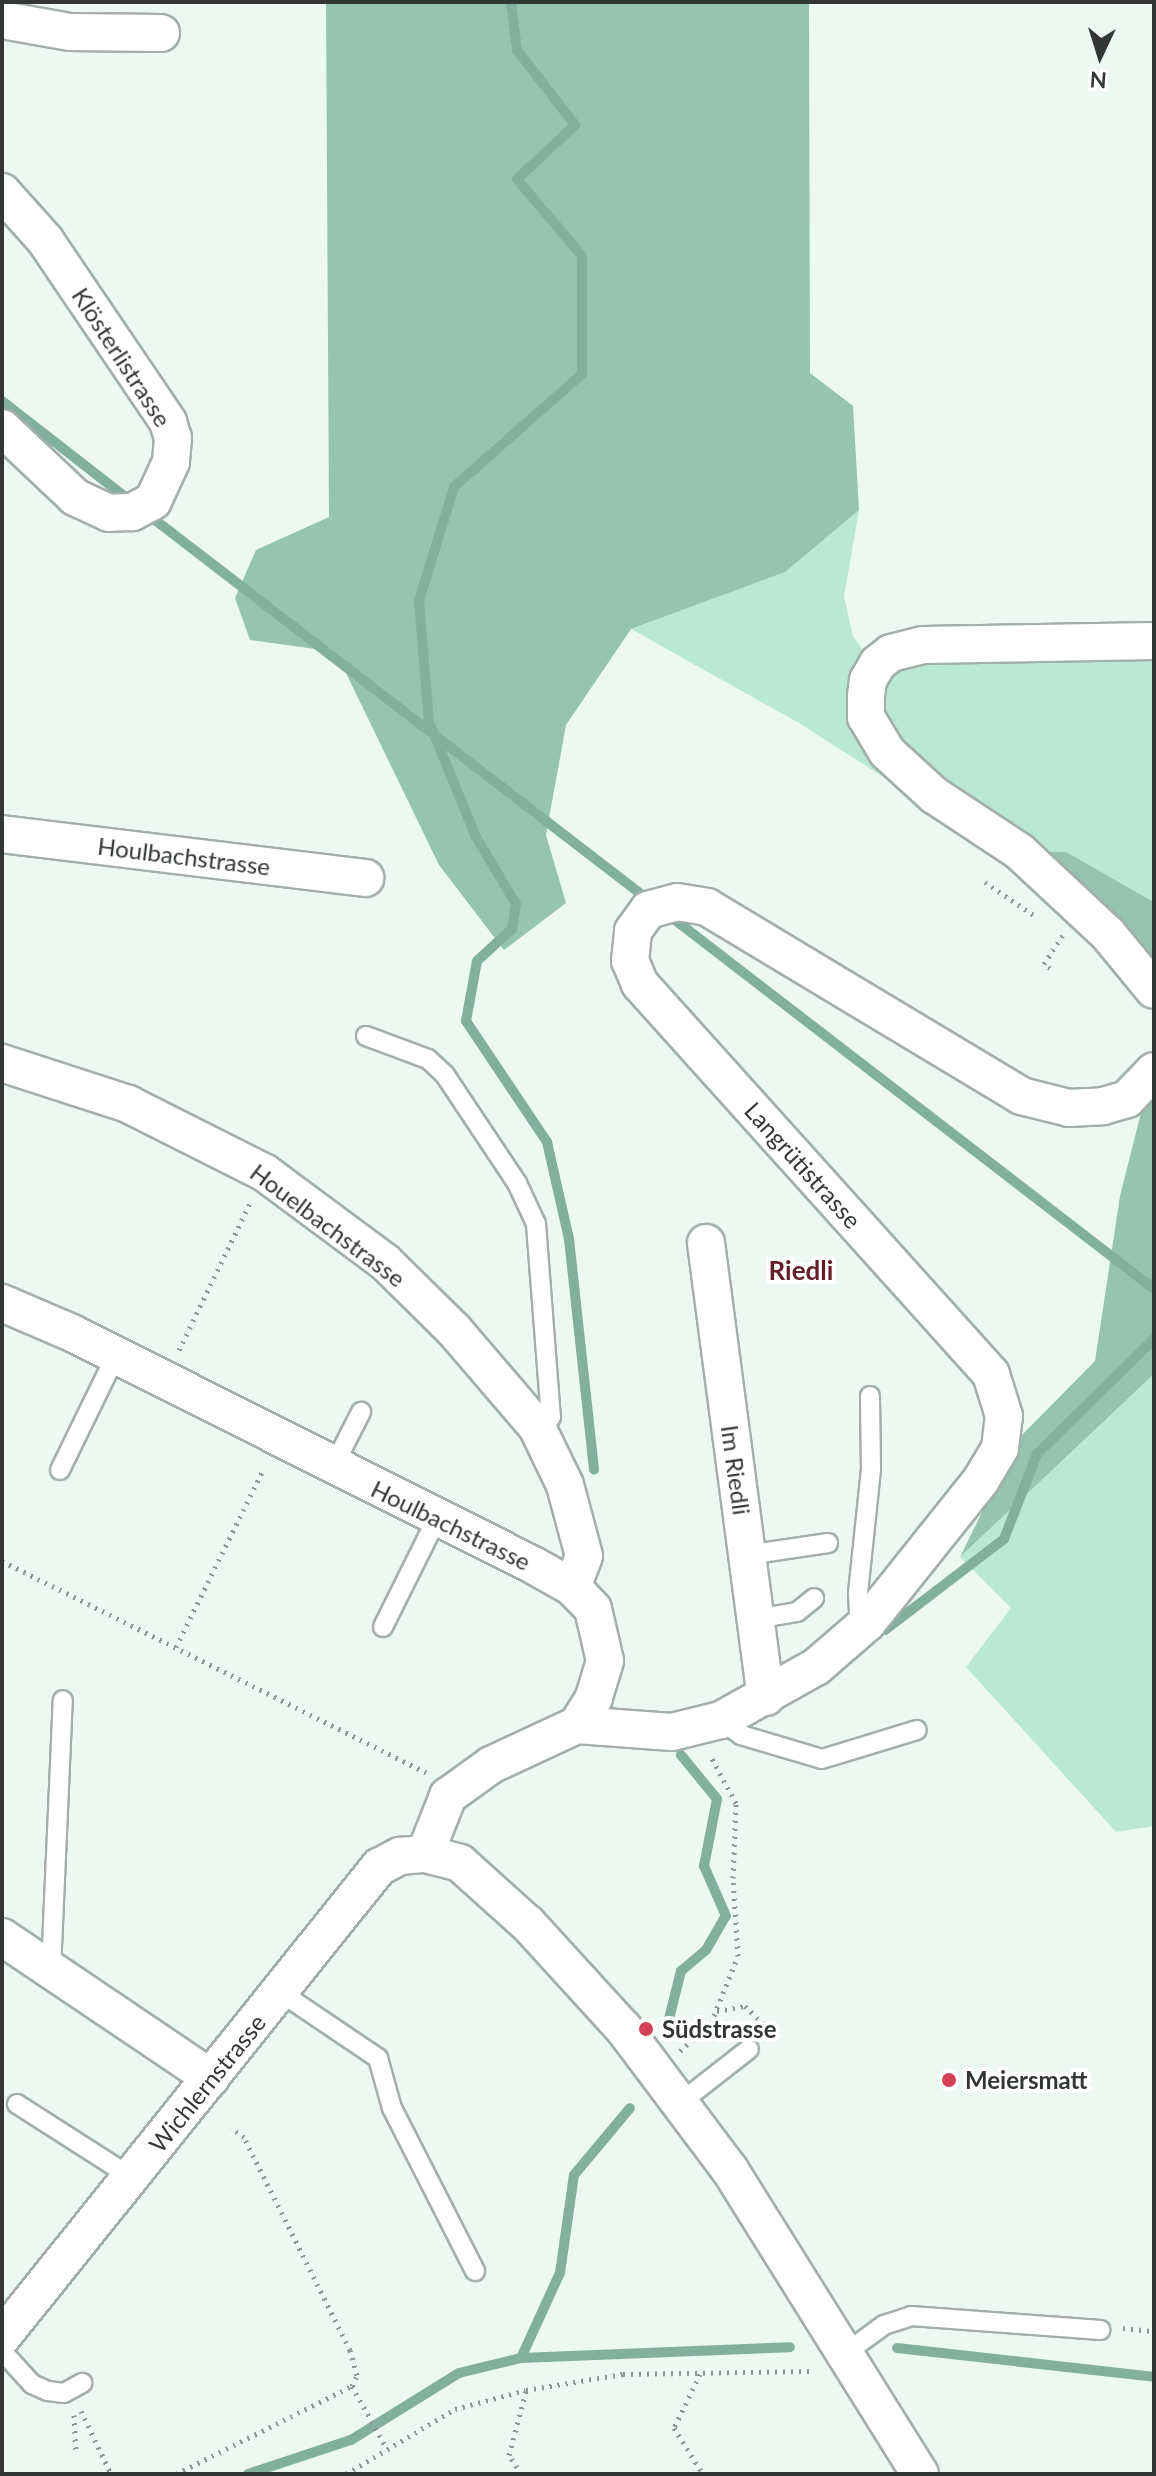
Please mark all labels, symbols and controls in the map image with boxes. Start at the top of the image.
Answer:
north arrow [1060,16,1140,96]
text: N [1089,66,1108,94]
street label: Klösterlistrasse [66,282,178,432]
street label: Houlbachstrasse [96,831,272,881]
street label: Langrütistrasse [739,1096,867,1234]
street label: Houelbachstrasse [245,1157,411,1293]
district label: Riedli [769,1255,833,1287]
street label: Im Riedli [715,1423,757,1517]
street label: Houlbachstrasse [367,1474,535,1576]
street label: Wichlernstrasse [143,2008,271,2158]
place label: Südstrasse [662,2015,776,2043]
marker: Südstrasse [637,2020,655,2038]
place label: Meiersmatt [965,2066,1087,2094]
marker: Meiersmatt [940,2071,958,2089]

